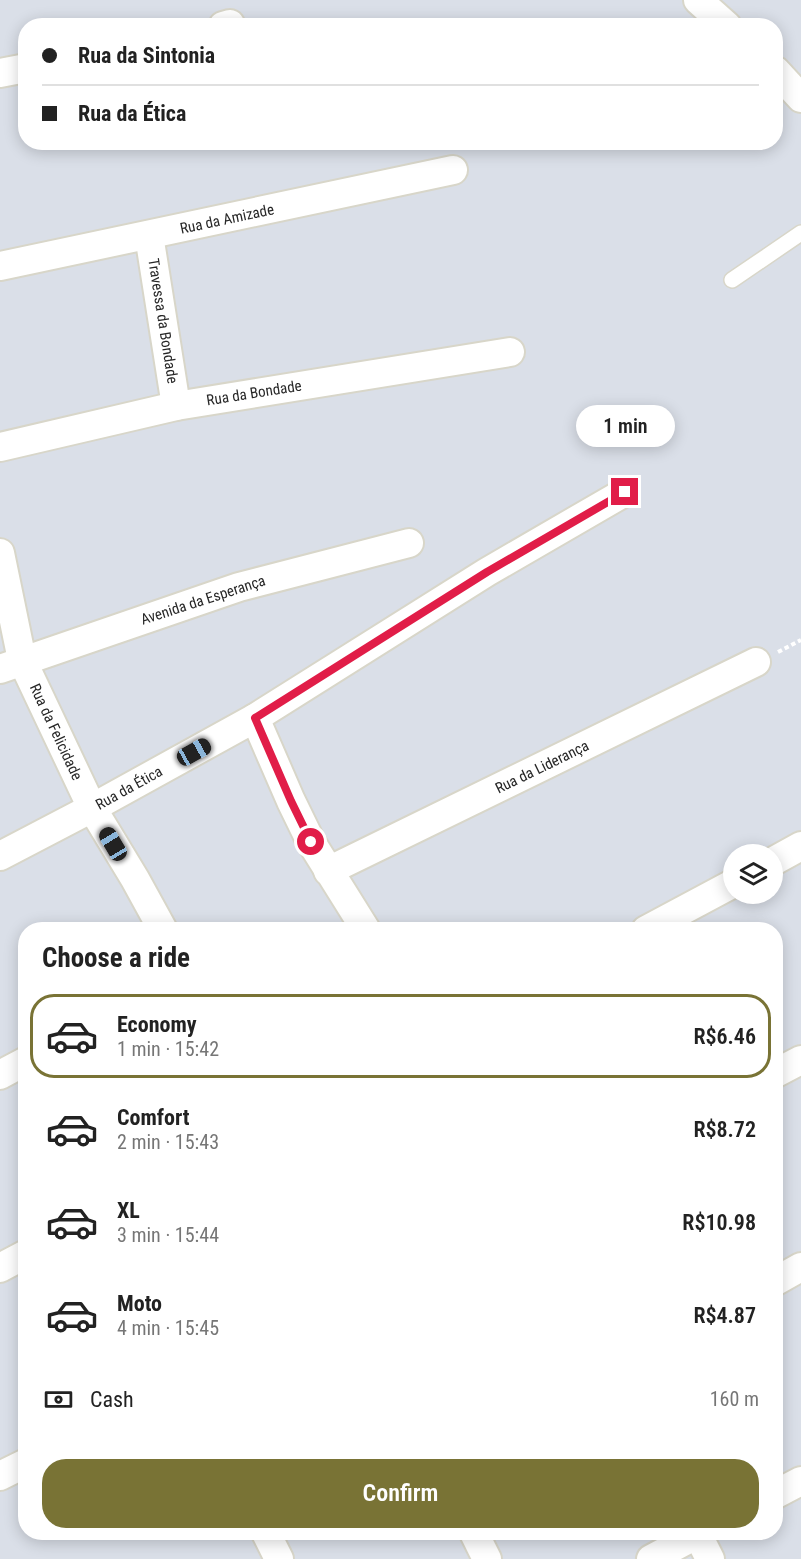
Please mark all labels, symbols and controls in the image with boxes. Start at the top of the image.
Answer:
text: Rua da Sintonia [78,43,215,68]
text: Rua da Ética [78,101,186,126]
street label: Rua da Amizade [178,200,276,238]
street label: Travessa da Bondade [144,257,182,385]
street label: Rua da Bondade [205,377,303,409]
callout: 1 min [576,405,674,447]
text: 1 min [603,414,648,438]
route end [611,478,638,505]
street label: Avenida da Esperança [138,571,268,629]
street label: Rua da Felicidade [26,681,86,783]
car [174,735,214,769]
street label: Rua da Liderança [492,737,592,797]
street label: Rua da Ética [93,762,165,814]
car [96,824,130,864]
route start [297,828,324,855]
map controls [723,844,783,904]
button: layers [723,844,783,904]
text: Choose a ride [42,942,190,974]
icon: car [45,1009,99,1063]
text: Economy [117,1012,197,1037]
text: R$6.46 [693,1024,756,1049]
text: 1 min · 15:42 [117,1037,219,1061]
icon: car [45,1102,99,1156]
text: Comfort [117,1105,190,1130]
text: R$8.72 [693,1117,756,1142]
text: 2 min · 15:43 [117,1130,219,1154]
icon: car [45,1195,99,1249]
text: XL [117,1198,140,1223]
text: R$10.98 [682,1210,756,1235]
text: 3 min · 15:44 [117,1223,219,1247]
icon: car [45,1288,99,1342]
text: Moto [117,1291,162,1316]
text: R$4.87 [693,1303,756,1328]
text: 4 min · 15:45 [117,1316,219,1340]
icon: cash [42,1383,75,1416]
text: Cash [90,1387,134,1412]
text: 160 m [710,1387,759,1411]
button: Confirm [42,1459,759,1528]

